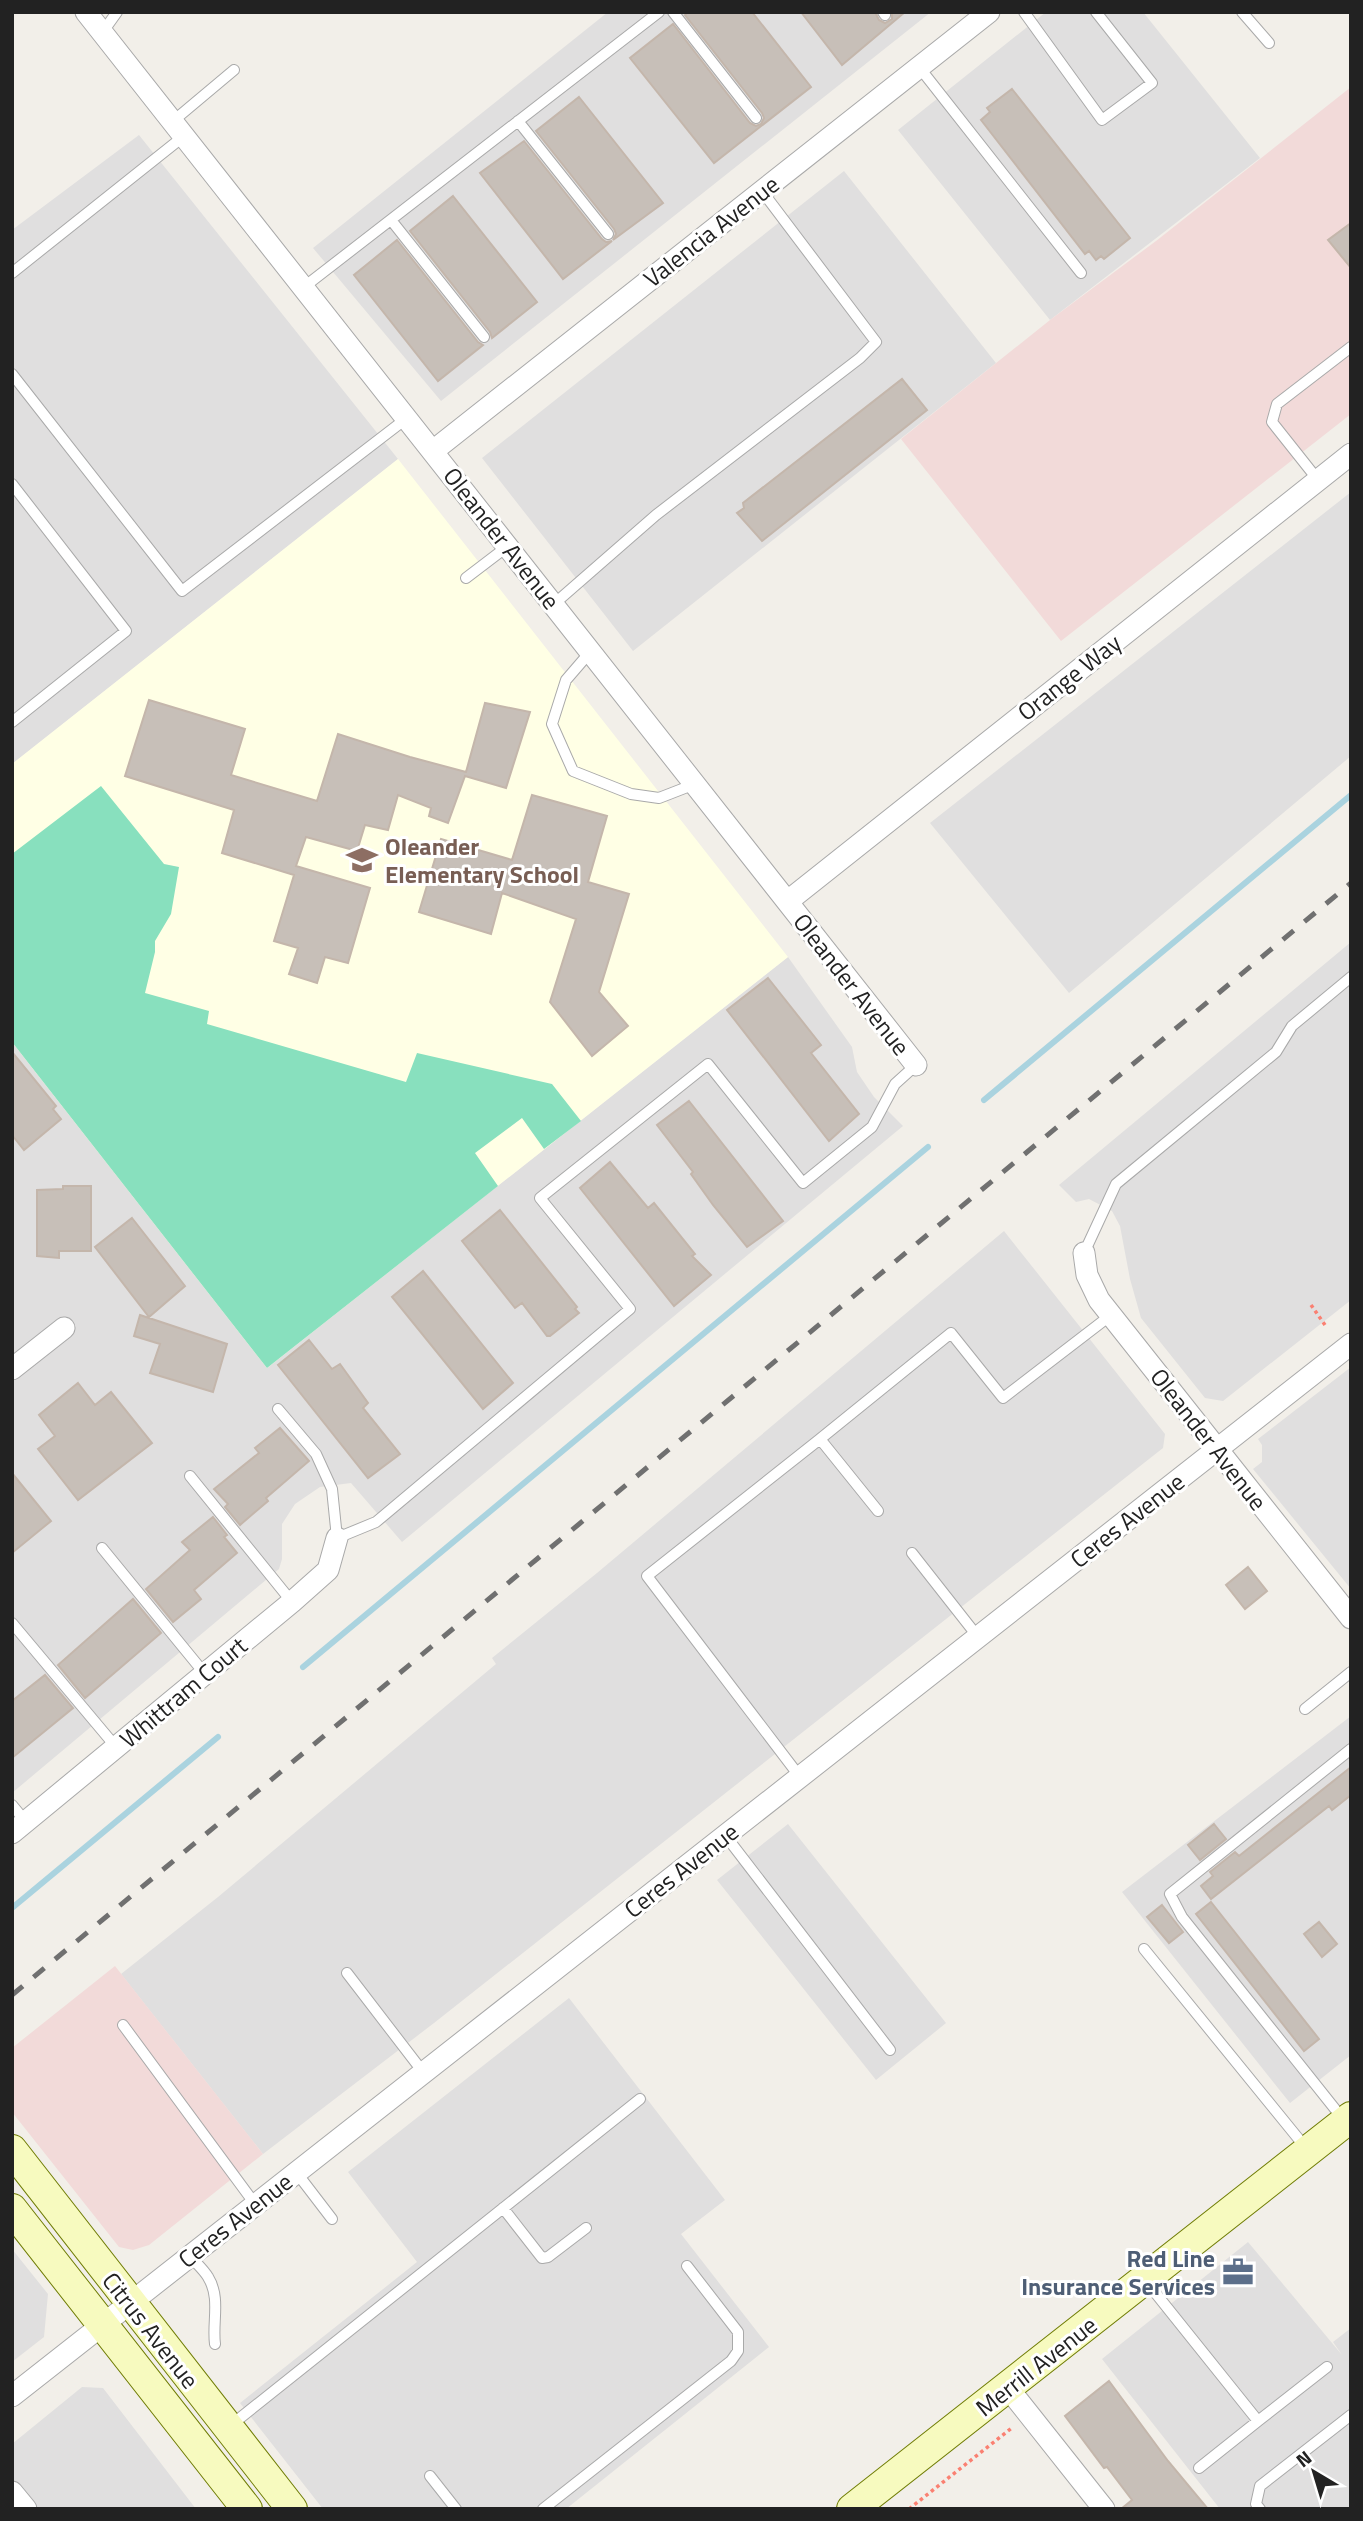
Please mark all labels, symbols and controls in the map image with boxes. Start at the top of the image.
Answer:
street label: Valencia Avenue [635,166,787,296]
street label: Oleander Avenue [435,459,569,617]
street label: Orange Way [1009,625,1129,729]
place label: Oleander Elementary School [385,828,579,892]
school or university icon: Oleander Elementary School [345,843,379,877]
street label: Oleander Avenue [785,905,919,1063]
street label: Oleander Avenue [1142,1360,1276,1518]
street label: Ceres Avenue [1062,1464,1192,1576]
street label: Whittram Court [111,1627,255,1756]
street label: Ceres Avenue [616,1814,746,1926]
street label: Ceres Avenue [170,2164,300,2276]
place label: Red Line Insurance Services [1021,2240,1215,2304]
office icon: Red Line Insurance Services [1221,2255,1255,2289]
street label: Citrus Avenue [94,2264,208,2396]
street label: Merrill Avenue [968,2307,1104,2425]
north arrow [1279,2437,1349,2507]
text: N [1289,2443,1317,2474]

